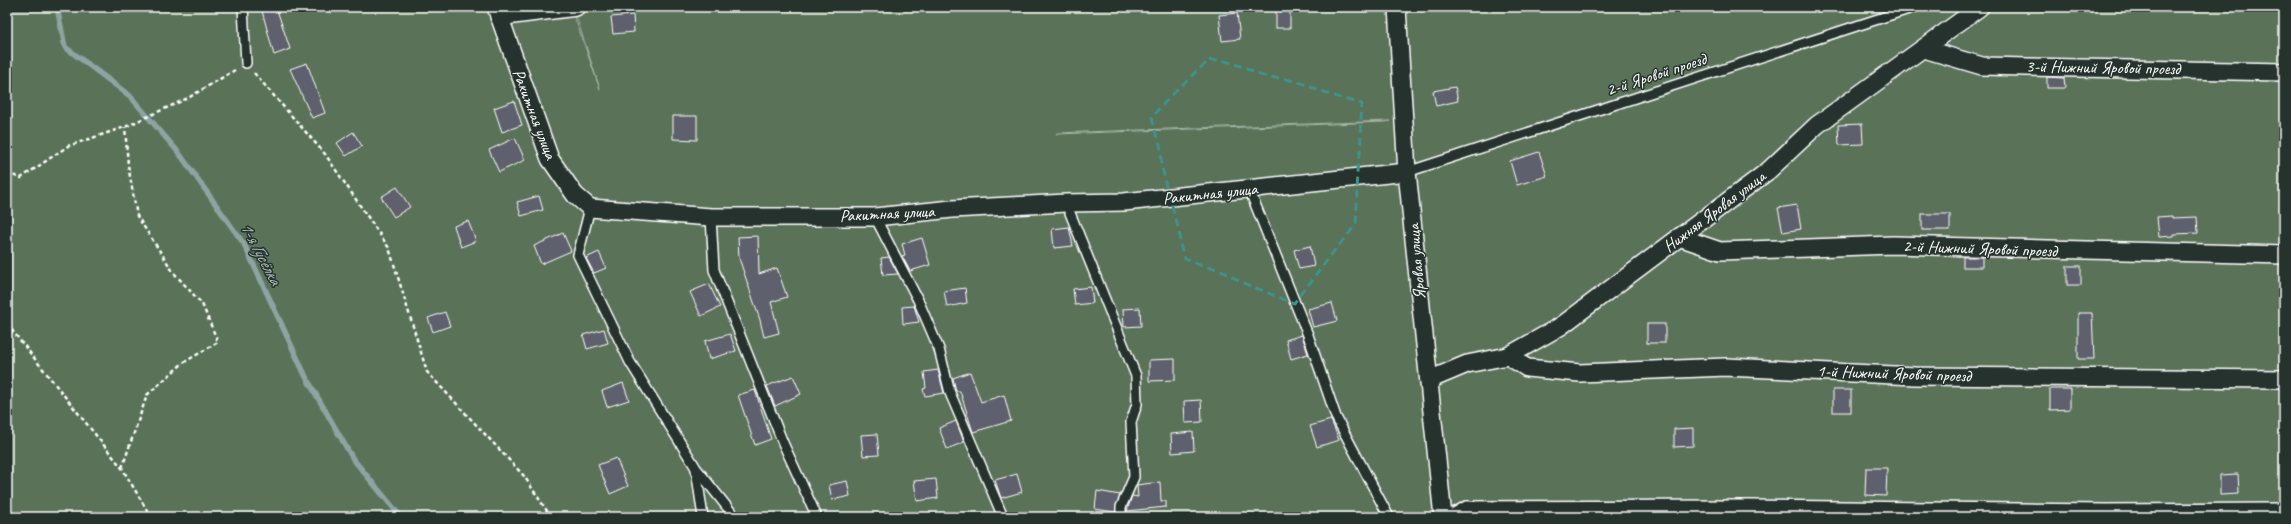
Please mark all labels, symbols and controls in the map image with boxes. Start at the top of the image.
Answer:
street label: 2-й Яровой проезд [1604,48,1711,100]
street label: 3-й Нижний Яровой проезд [2026,56,2182,79]
street label: Ракитная улица [508,66,562,164]
street label: Нижняя Яровая улица [1659,165,1771,257]
street label: Ракитная улица [1162,178,1260,209]
street label: Ракитная улица [839,200,937,226]
water label: 1-я Гусёлка [235,218,288,290]
street label: Яровая улица [1403,221,1430,301]
street label: 2-й Нижний Яровой проезд [1903,235,2059,262]
street label: 1-й Нижний Яровой проезд [1817,360,1973,387]

